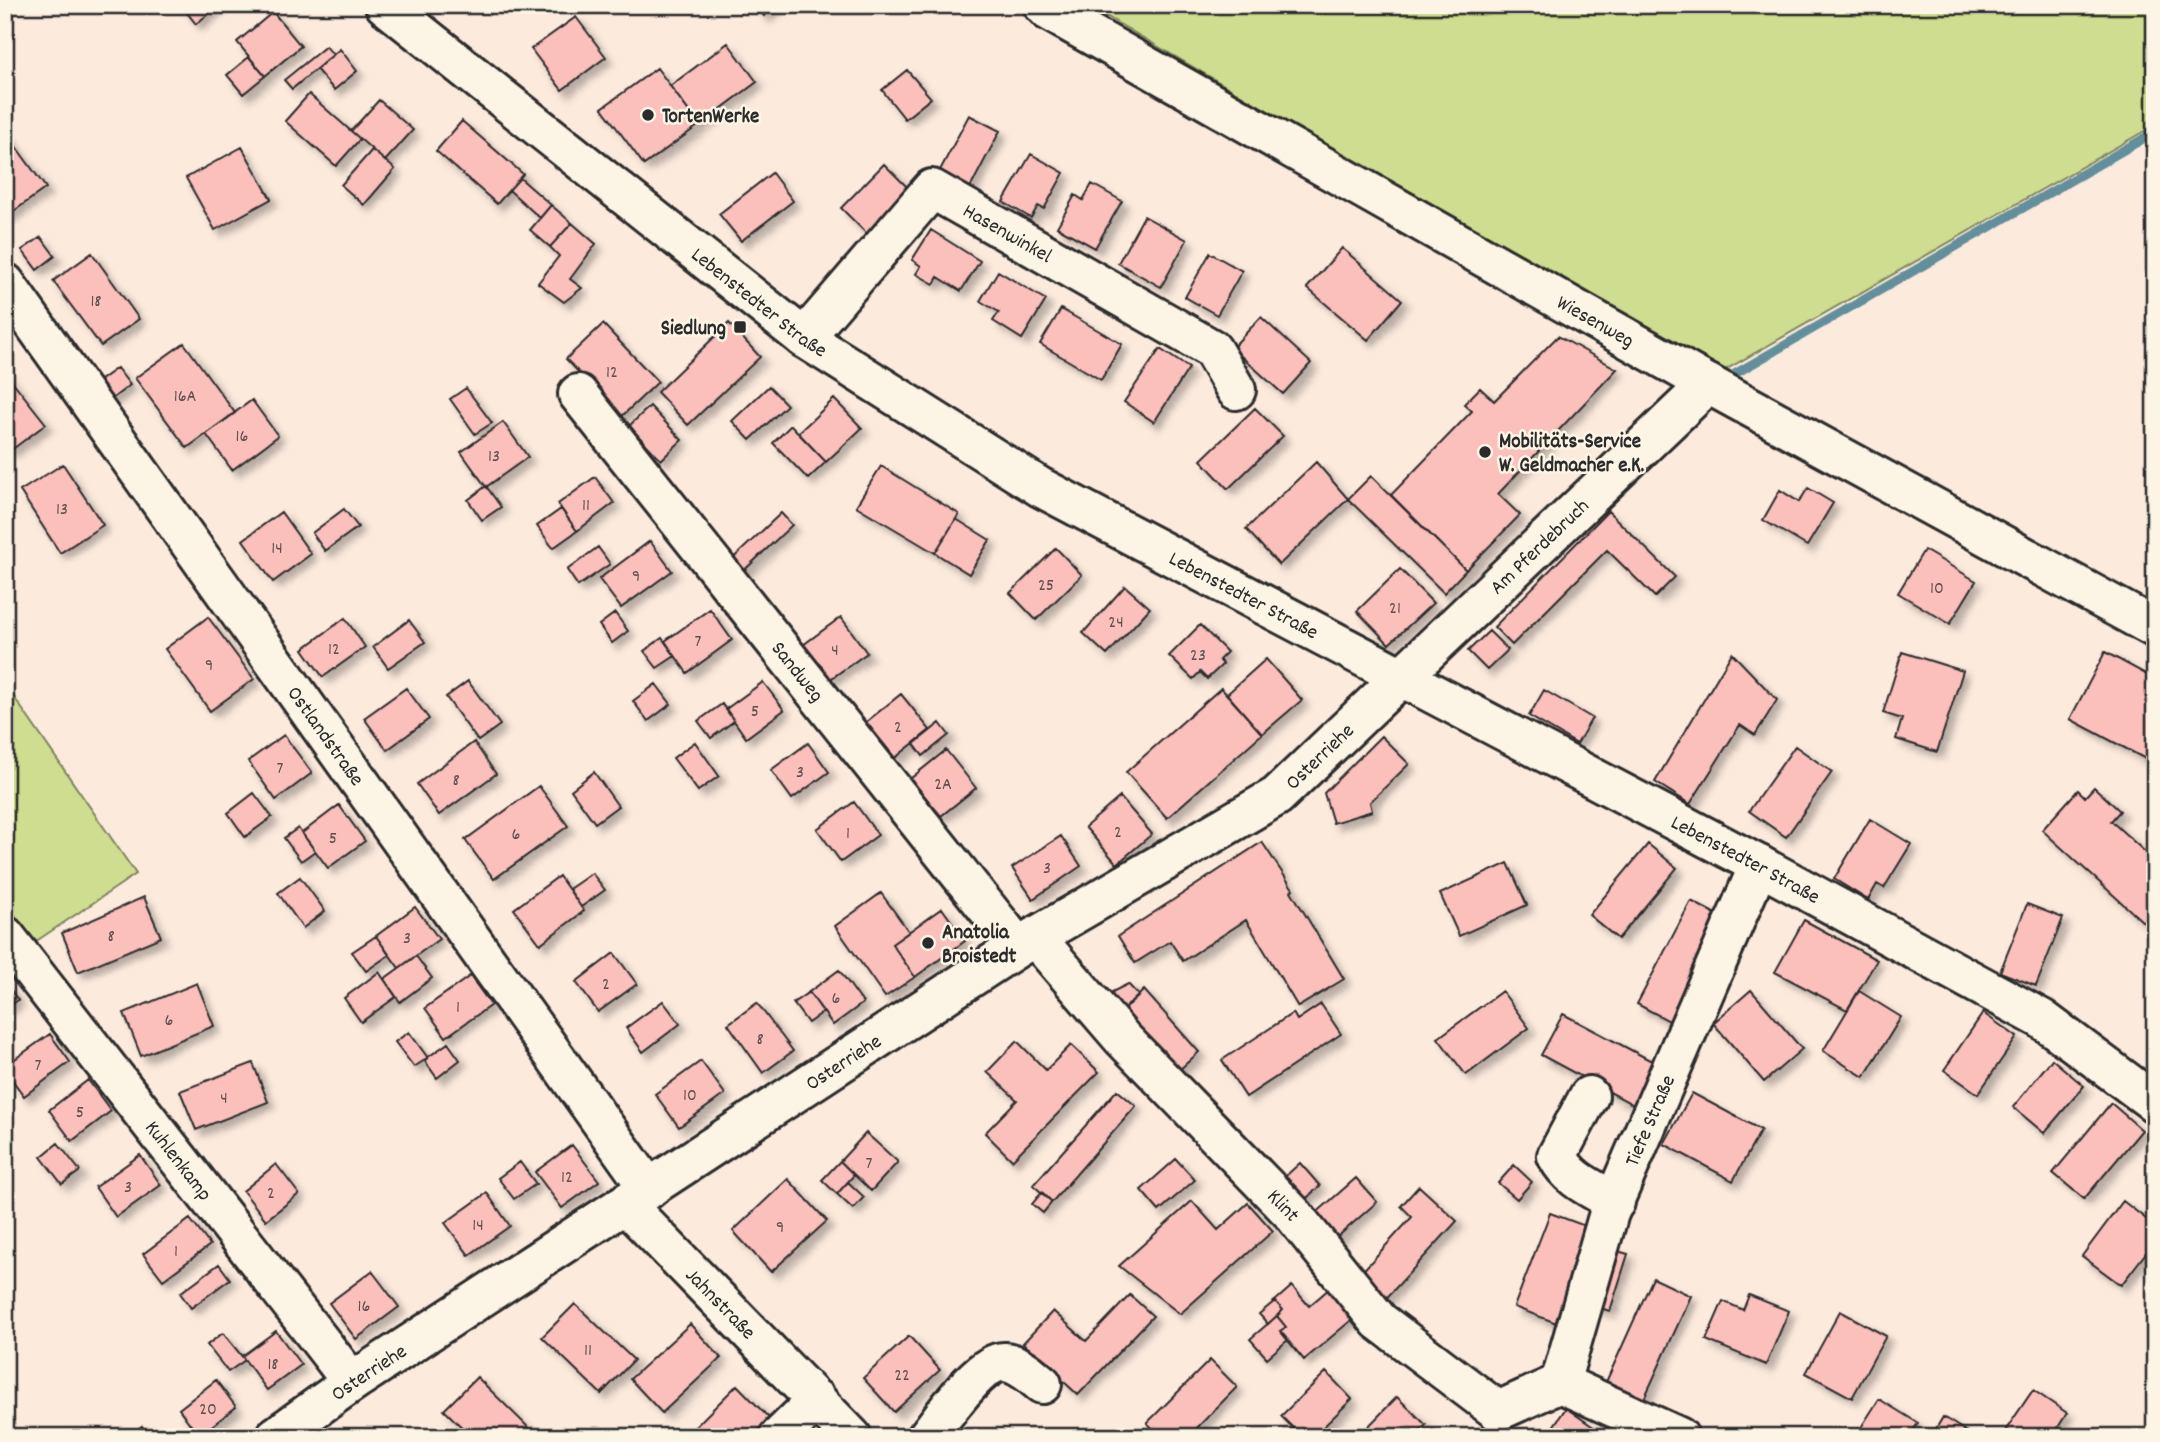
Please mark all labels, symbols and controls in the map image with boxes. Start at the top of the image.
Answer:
place label: TortenWerke [662,103,759,133]
marker: TortenWerke [640,107,656,123]
street label: Hasenwinkel [956,198,1057,272]
street label: Lebenstedter Straße [683,242,832,367]
street label: Wiesenweg [1550,289,1639,357]
house number: 18 [90,290,102,315]
place label: Siedlung [661,315,726,345]
marker: Siedlung [732,319,748,335]
house number: 12 [606,361,618,386]
house number: 16A [174,385,196,410]
house number: 16 [236,425,248,450]
place label: Mobilitäts-Service W. Geldmacher e.K. [1499,428,1644,482]
marker: Mobilitäts-Service W. Geldmacher e.K. [1477,444,1493,460]
house number: 13 [488,445,500,470]
street label: Am Pferdebruch [1484,493,1597,603]
house number: 11 [582,494,590,519]
house number: 13 [56,498,68,523]
house number: 14 [271,537,283,562]
street label: Lebenstedter Straße [1163,545,1323,649]
house number: 9 [632,565,640,590]
house number: 25 [1038,574,1054,599]
house number: 10 [1930,577,1944,602]
house number: 21 [1389,597,1401,622]
house number: 24 [1108,611,1124,636]
house number: 7 [695,630,702,655]
street label: Sandweg [762,636,830,710]
house number: 12 [328,638,340,663]
house number: 4 [831,639,839,664]
house number: 23 [1190,644,1206,669]
house number: 9 [205,654,213,679]
street label: Ostlandstraße [278,681,370,793]
house number: 5 [751,700,759,725]
house number: 2 [894,716,902,741]
street label: Osterriehe [1280,718,1362,798]
house number: 7 [277,757,284,782]
house number: 3 [796,761,804,786]
house number: 8 [452,769,460,794]
house number: 2A [934,773,952,798]
street label: Lebenstedter Straße [1665,809,1824,913]
house number: 2 [1114,821,1122,846]
house number: 1 [846,822,850,847]
house number: 6 [512,823,520,848]
house number: 5 [329,827,337,852]
house number: 3 [1043,857,1051,882]
place label: Anatolia Broistedt [942,919,1017,973]
house number: 8 [107,925,115,950]
house number: 3 [403,927,411,952]
marker: Anatolia Broistedt [920,935,936,951]
house number: 2 [602,973,610,998]
house number: 6 [832,987,840,1012]
house number: 1 [456,996,460,1021]
house number: 6 [165,1009,173,1034]
house number: 8 [756,1028,764,1053]
street label: Osterriehe [801,1028,889,1100]
house number: 7 [35,1054,42,1079]
street label: Tiefe Straße [1619,1071,1685,1172]
house number: 10 [683,1084,697,1109]
house number: 4 [220,1087,228,1112]
house number: 5 [76,1101,84,1126]
street label: Kuhlenkamp [136,1115,218,1209]
house number: 7 [866,1152,873,1177]
house number: 12 [561,1166,573,1191]
house number: 3 [124,1176,132,1201]
house number: 2 [267,1182,275,1207]
street label: Klint [1259,1184,1306,1230]
house number: 14 [472,1214,484,1239]
house number: 9 [776,1216,784,1241]
house number: 1 [174,1240,178,1265]
street label: Jahnstraße [677,1262,761,1348]
house number: 16 [358,1295,370,1320]
street label: Osterriehe [326,1338,414,1410]
house number: 11 [584,1339,592,1364]
house number: 18 [267,1353,279,1378]
house number: 22 [894,1364,910,1389]
house number: 20 [199,1398,217,1423]

